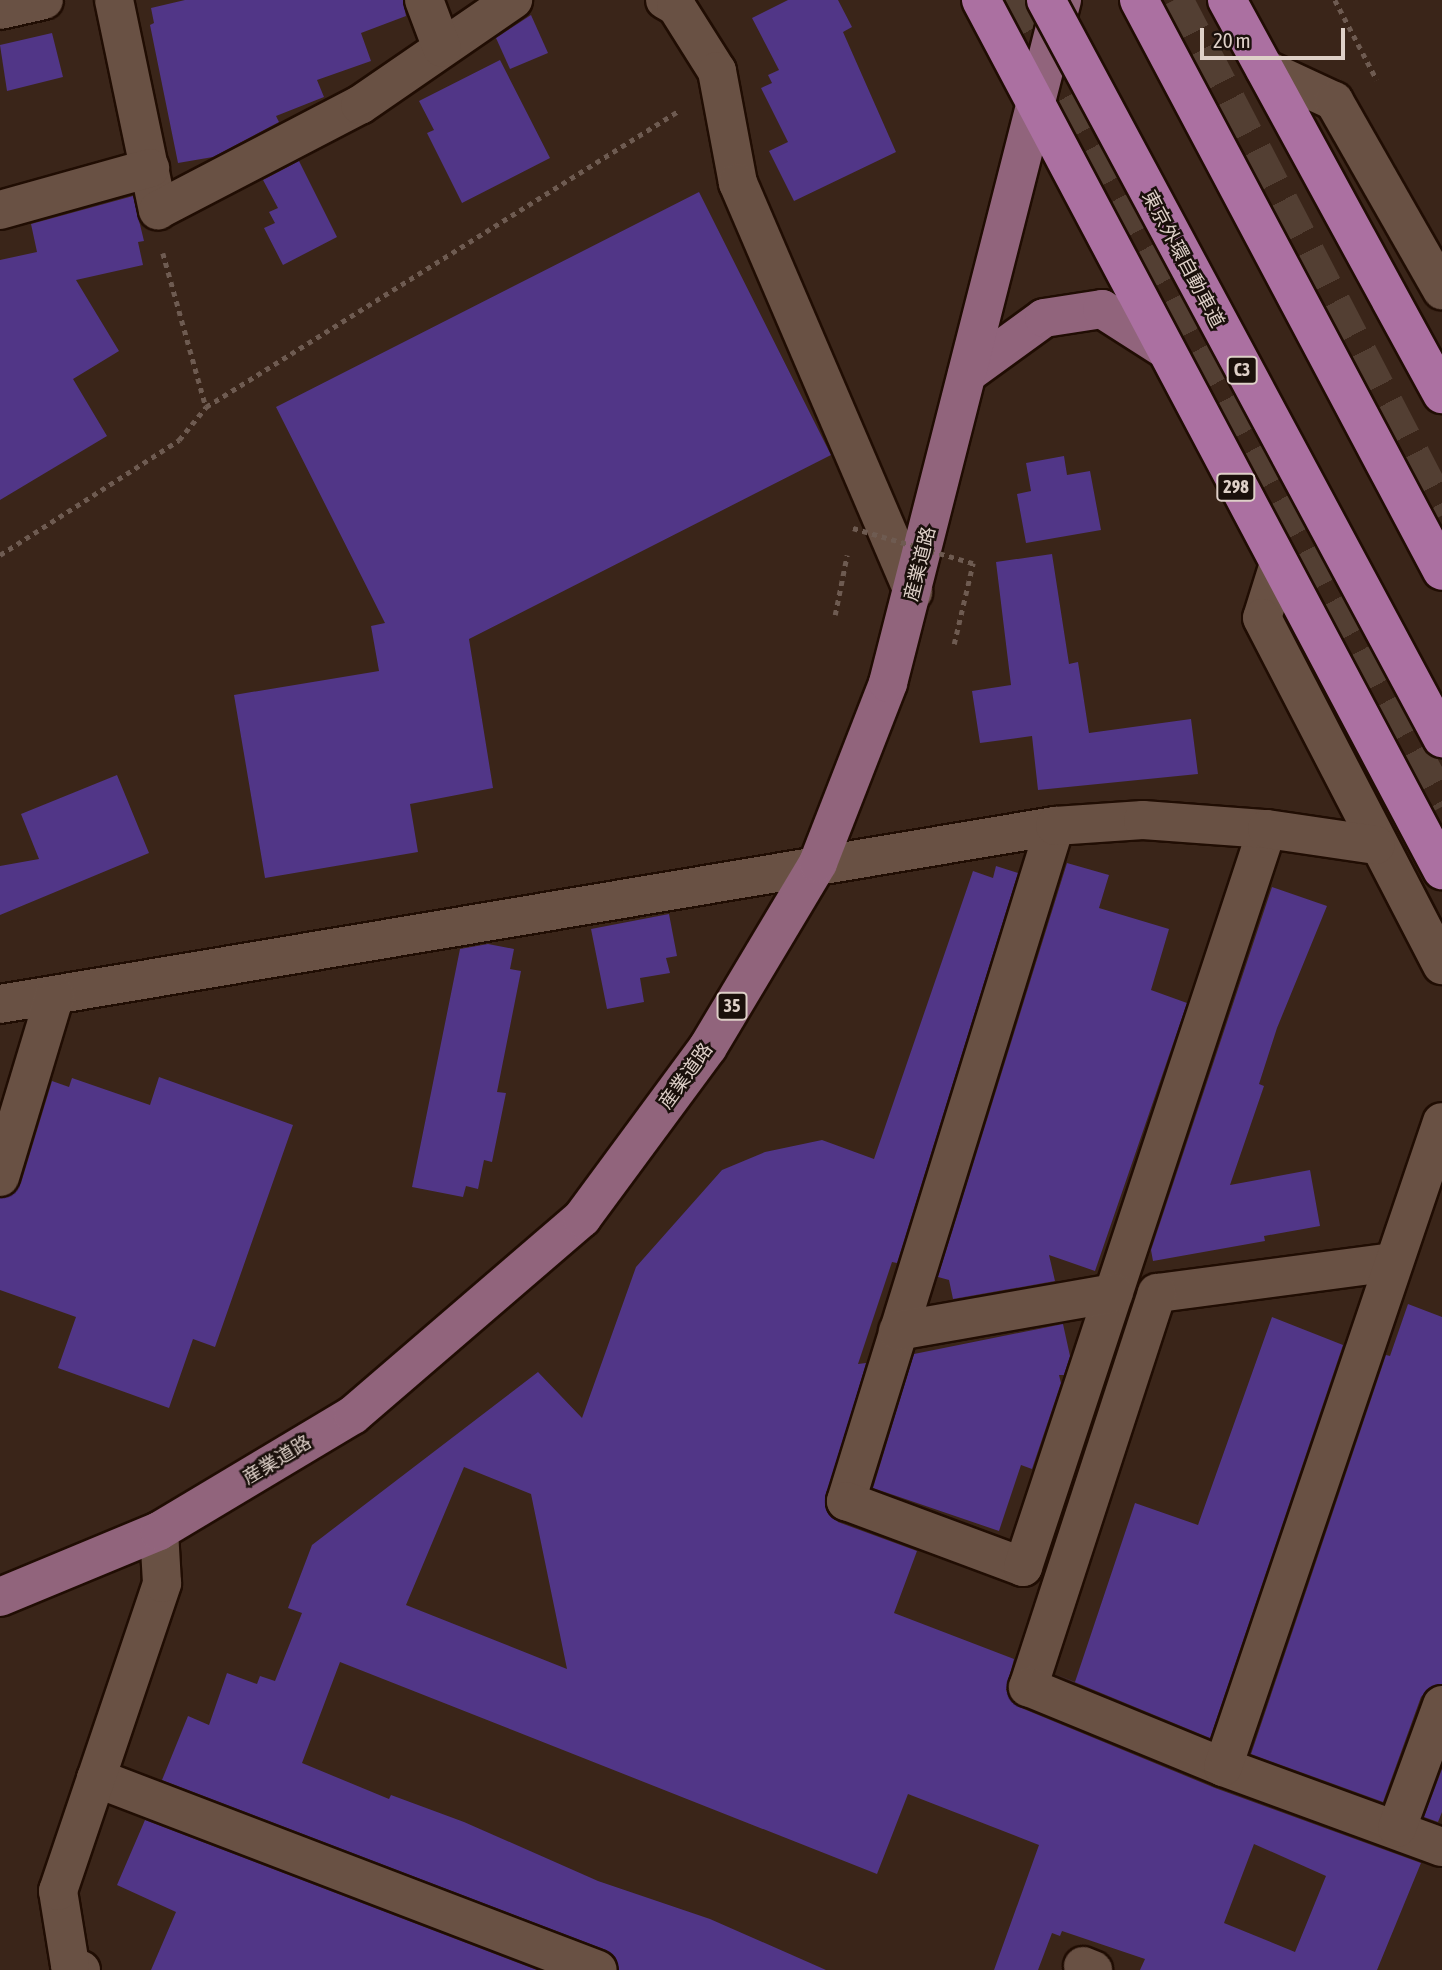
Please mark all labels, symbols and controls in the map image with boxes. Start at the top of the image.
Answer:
scale bar [1204,14,1349,58]
text: 20 m [1213,28,1251,52]
street label: 東京外環自動車道 [1137,187,1229,331]
road number: C3 [1226,356,1258,384]
road number: 298 [1215,472,1257,502]
street label: 産業道路 [900,524,940,604]
road number: 35 [716,992,748,1021]
street label: 産業道路 [654,1039,718,1113]
street label: 産業道路 [239,1431,315,1489]

